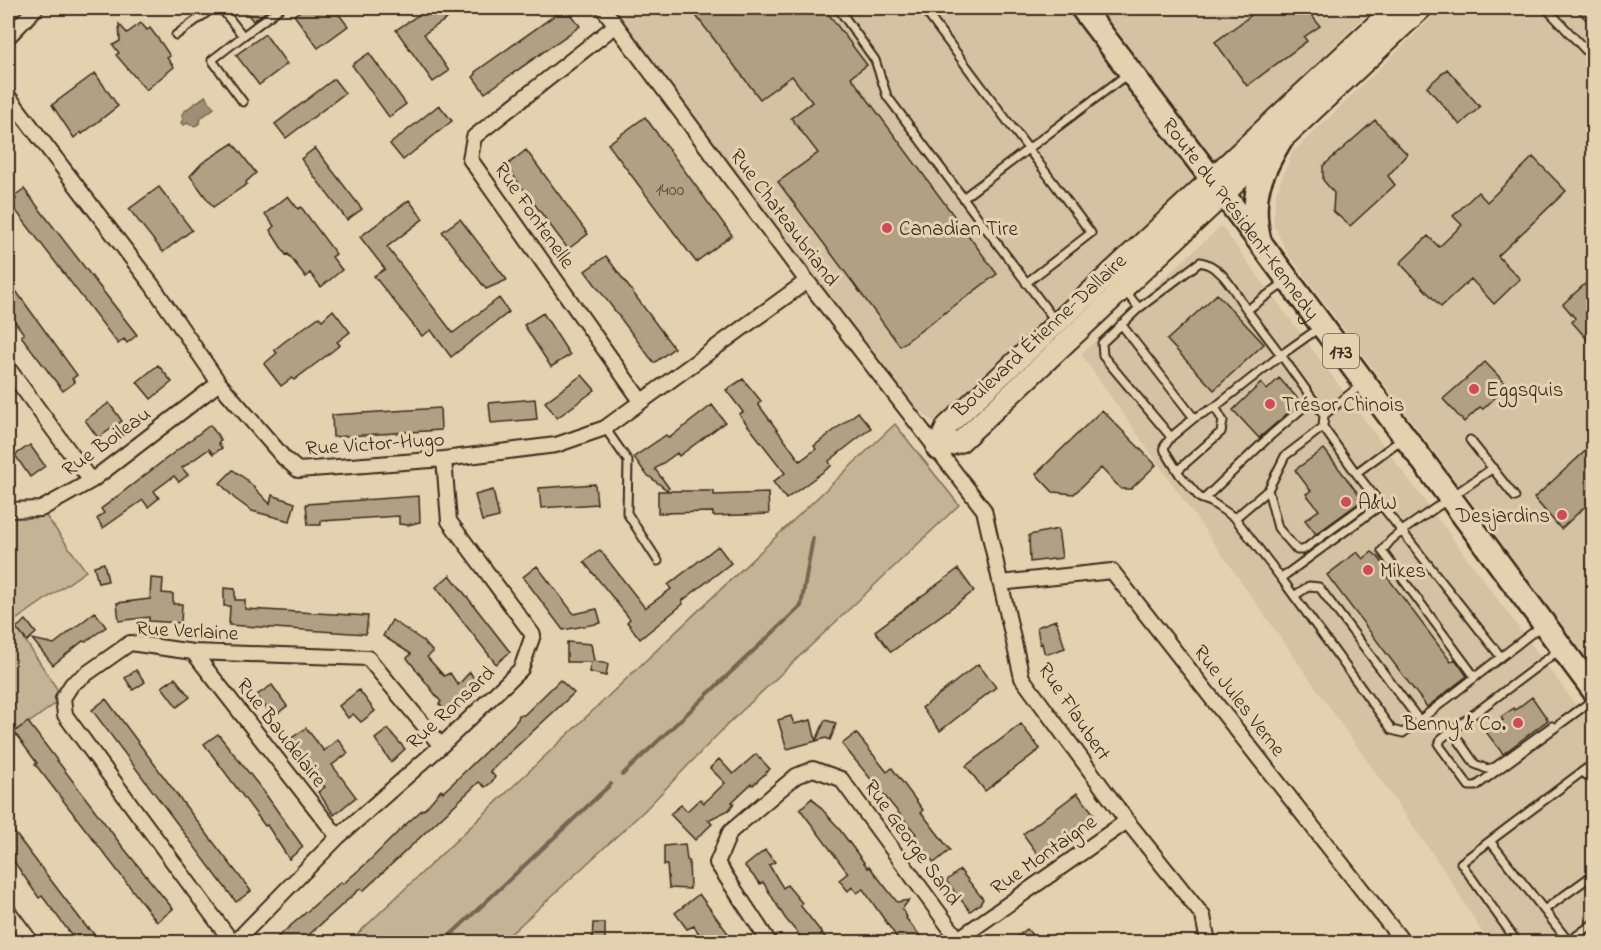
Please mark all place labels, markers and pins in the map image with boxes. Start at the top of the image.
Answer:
place label: Canadian Tire [899,215,1018,245]
marker: Canadian Tire [880,221,894,235]
place label: Eggsquis [1486,376,1563,408]
marker: Eggsquis [1467,382,1481,396]
place label: Trésor Chinois [1282,391,1404,421]
marker: Trésor Chinois [1263,397,1277,411]
place label: A&W [1358,489,1397,519]
marker: A&W [1339,495,1353,509]
place label: Desjardins [1455,502,1550,532]
marker: Desjardins [1555,508,1569,522]
place label: Mikes [1380,557,1426,587]
marker: Mikes [1361,563,1375,577]
place label: Benny & Co. [1402,710,1506,742]
marker: Benny & Co. [1511,716,1525,730]

